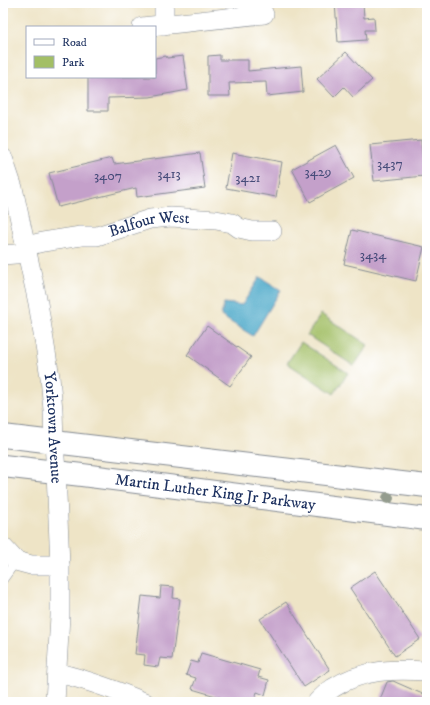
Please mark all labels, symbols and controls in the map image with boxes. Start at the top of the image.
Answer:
legend [26,26,156,78]
text: Road [62,35,87,50]
text: Park [62,55,84,70]
house number: 3437 [377,155,403,173]
house number: 3429 [304,163,332,181]
house number: 3413 [157,165,181,183]
house number: 3407 [94,167,122,185]
house number: 3421 [235,169,261,187]
street label: Balfour West [106,207,190,242]
house number: 3434 [360,246,387,264]
street label: Yorktown Avenue [39,370,66,484]
street label: Martin Luther King Jr Parkway [114,469,317,515]

